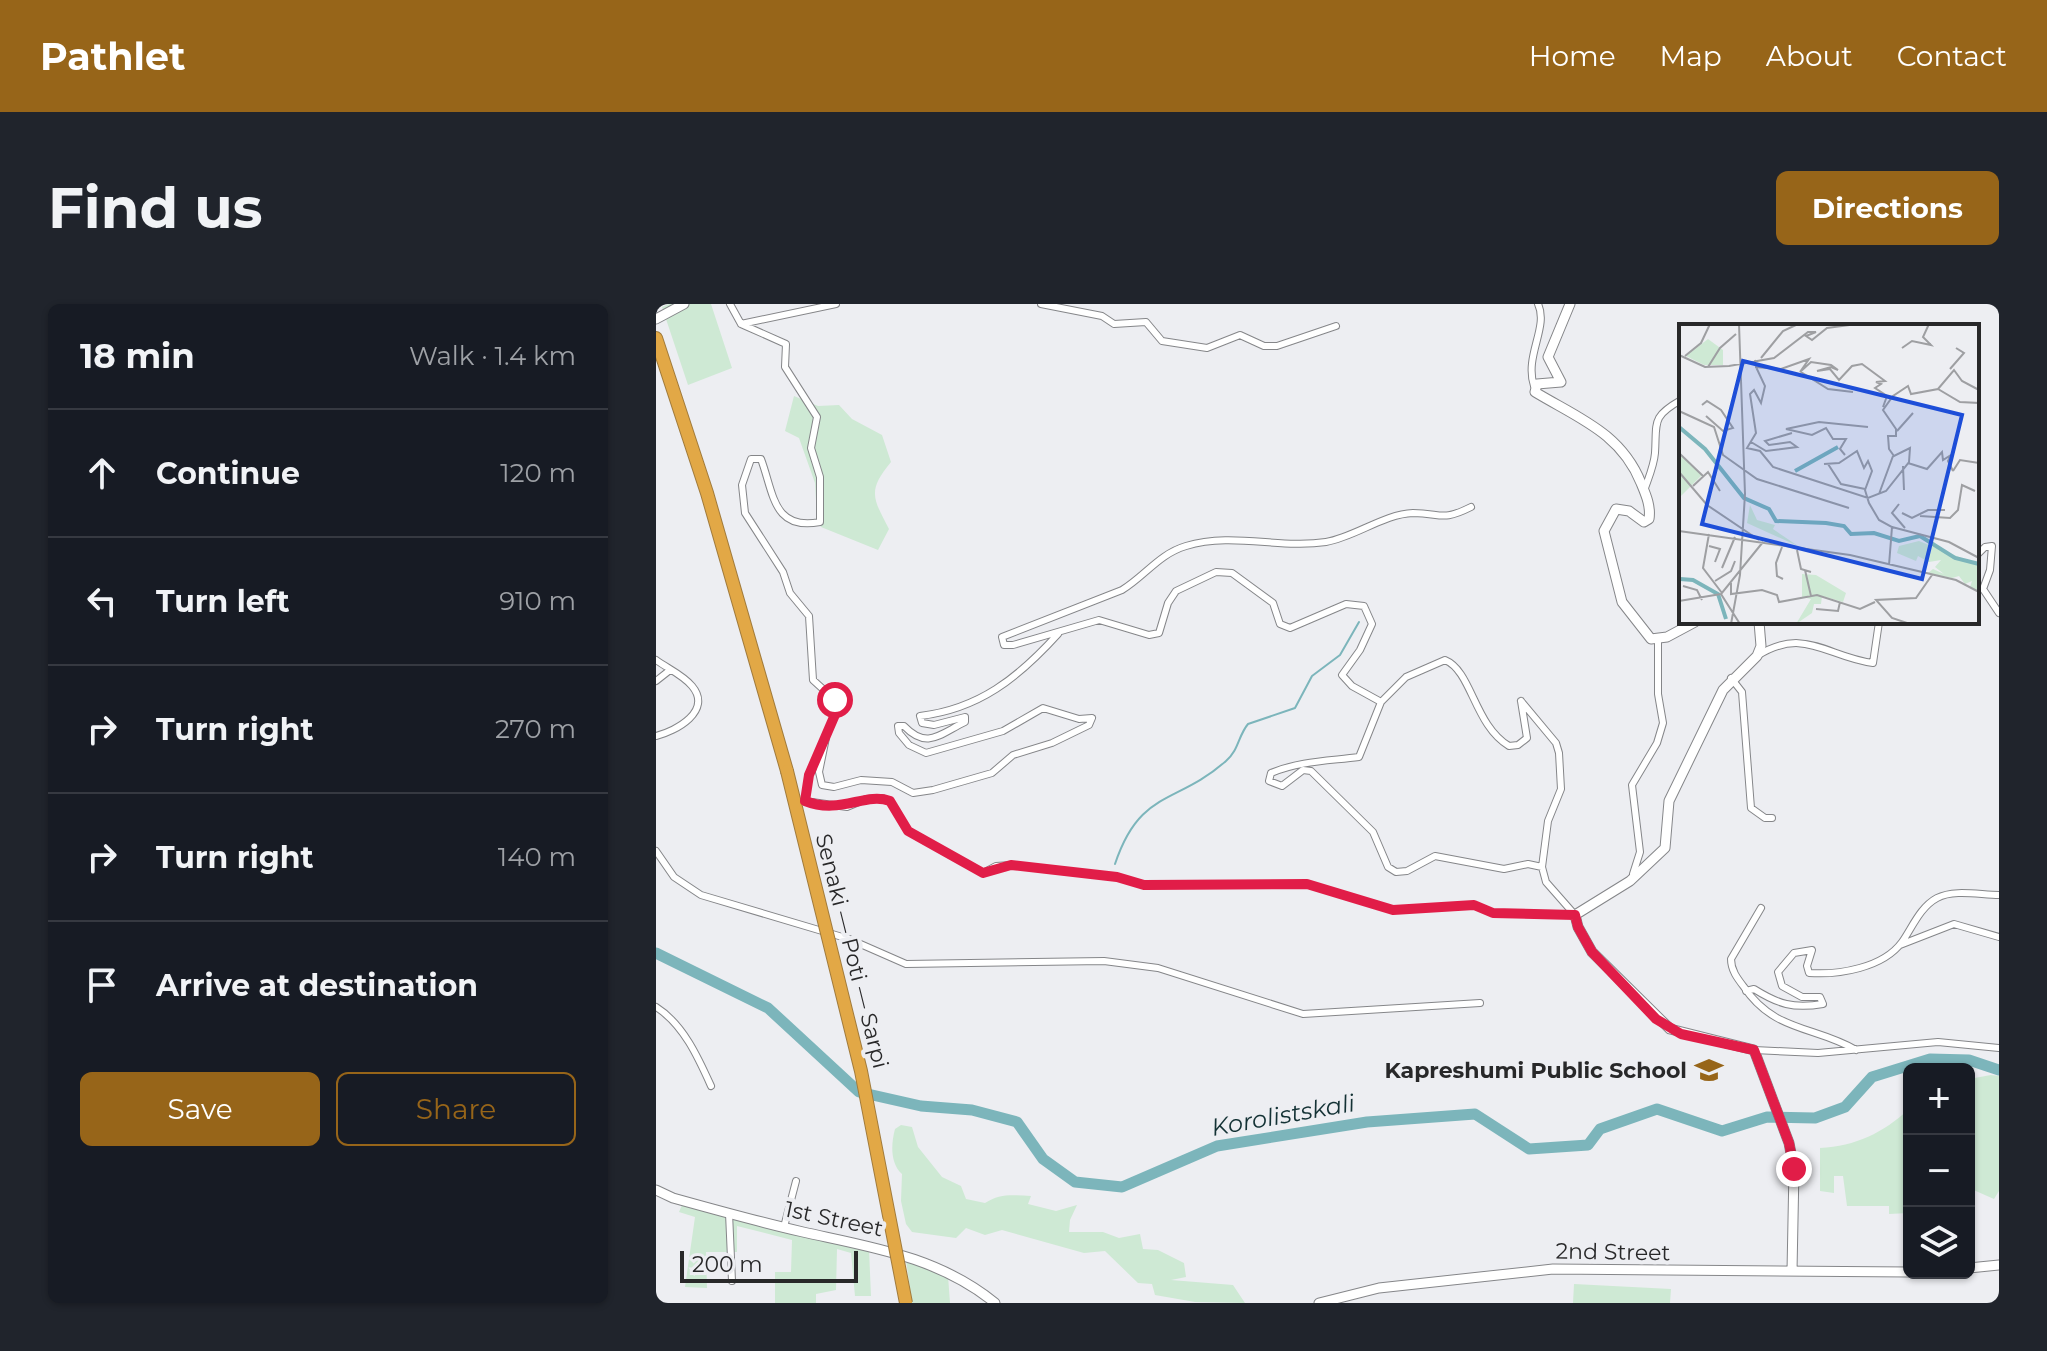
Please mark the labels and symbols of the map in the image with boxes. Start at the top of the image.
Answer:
inset map [1679,324,1979,624]
route start [817,682,853,718]
street label: Senaki — Poti — Sarpi [810,831,894,1071]
school or university icon: Kapreshumi Public School [1694,1055,1724,1085]
place label: Kapreshumi Public School [1385,1057,1687,1084]
water label: Korolistskali [1209,1088,1357,1142]
route end [1776,1151,1812,1187]
street label: 1st Street [782,1195,886,1243]
street label: 2nd Street [1555,1238,1671,1266]
scale bar [680,1247,858,1283]

